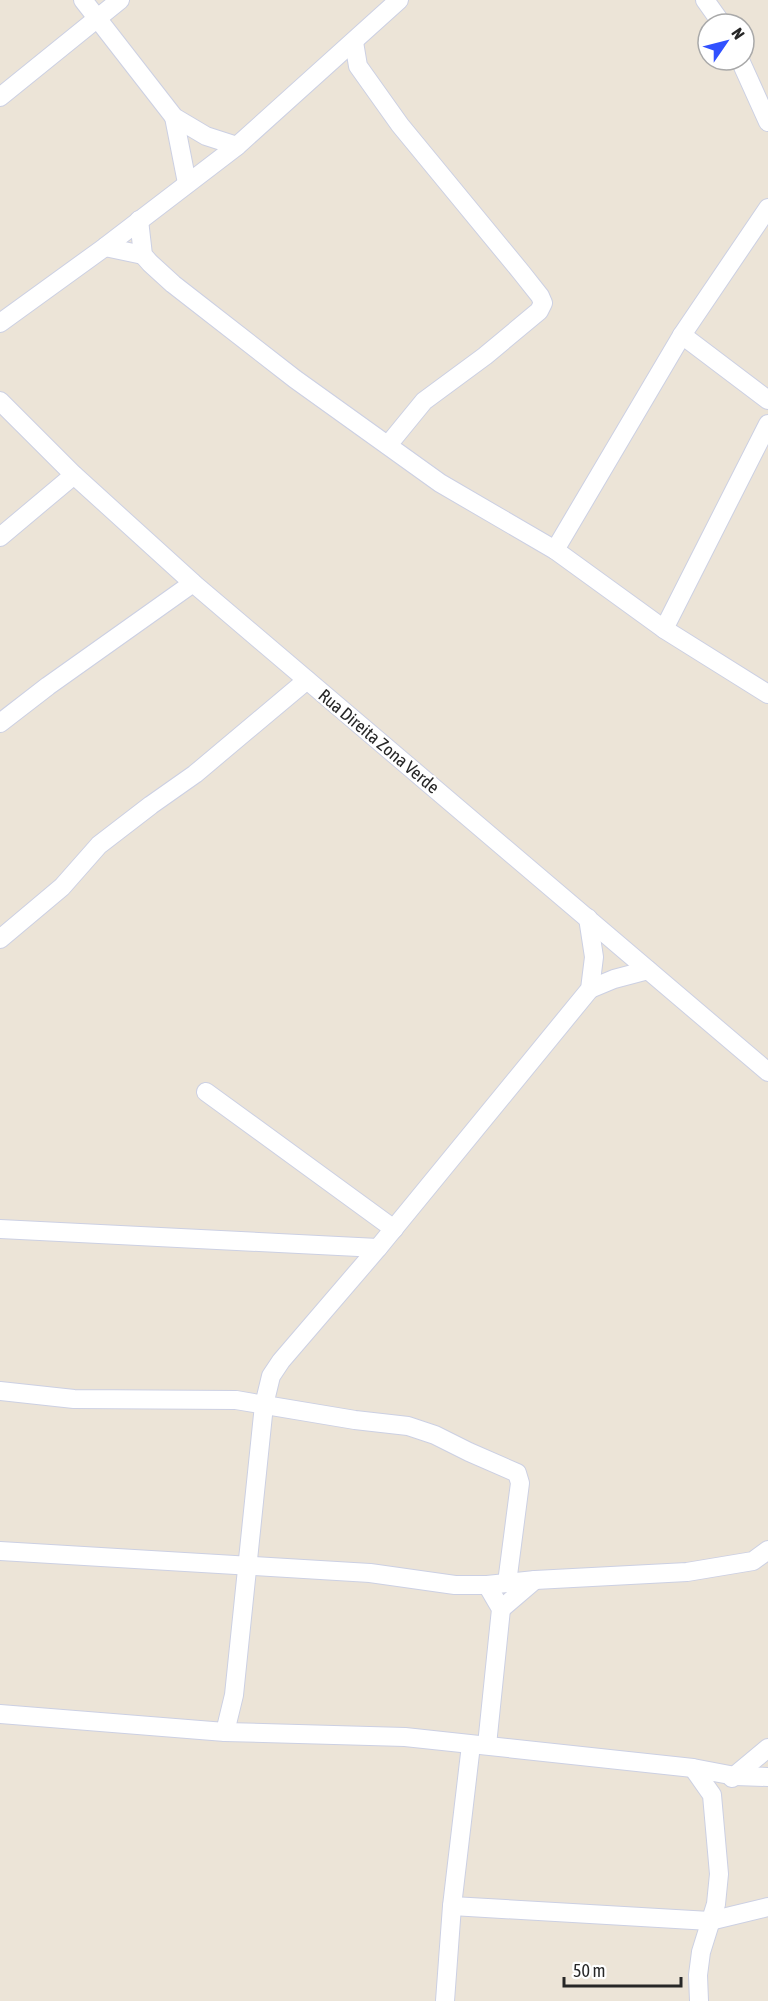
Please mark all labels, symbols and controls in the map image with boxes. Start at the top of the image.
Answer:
north arrow [696,12,756,72]
text: N [728,24,748,42]
street label: Rua Direita Zona Verde [314,684,444,798]
scale bar [564,1950,681,1988]
text: 50 m [573,1960,605,1981]

